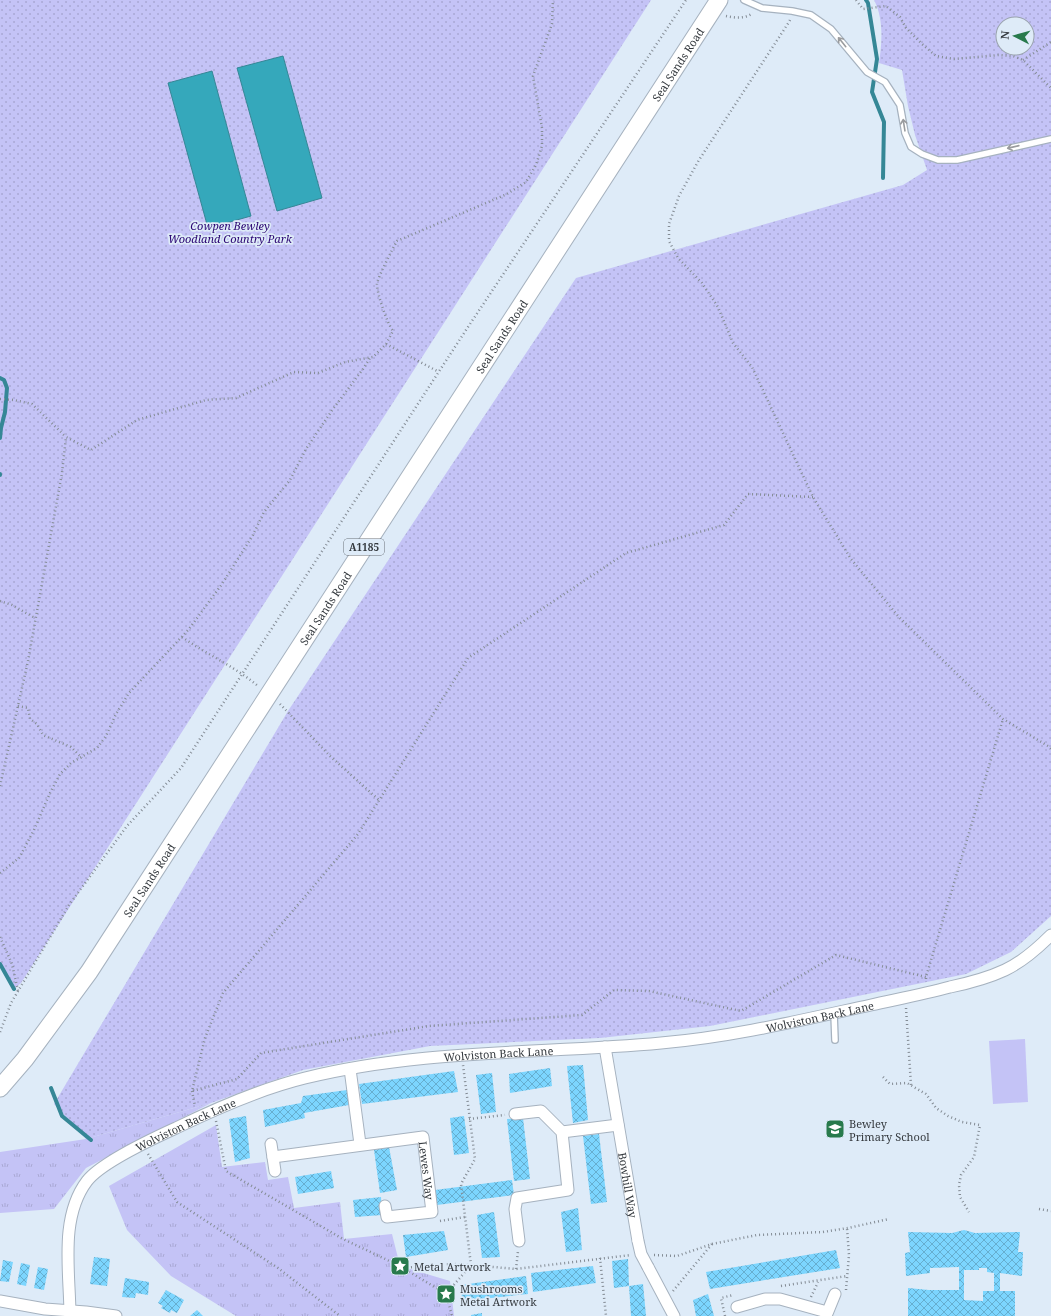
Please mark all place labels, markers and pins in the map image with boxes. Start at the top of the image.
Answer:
place label: Bewley Primary School [849,1116,930,1144]
school or university icon: Bewley Primary School [824,1118,846,1140]
place icon: Metal Artwork [389,1255,411,1277]
place label: Metal Artwork [414,1259,491,1274]
place label: Mushrooms Metal Artwork [460,1281,537,1309]
place icon: Mushrooms Metal Artwork [435,1283,457,1305]

